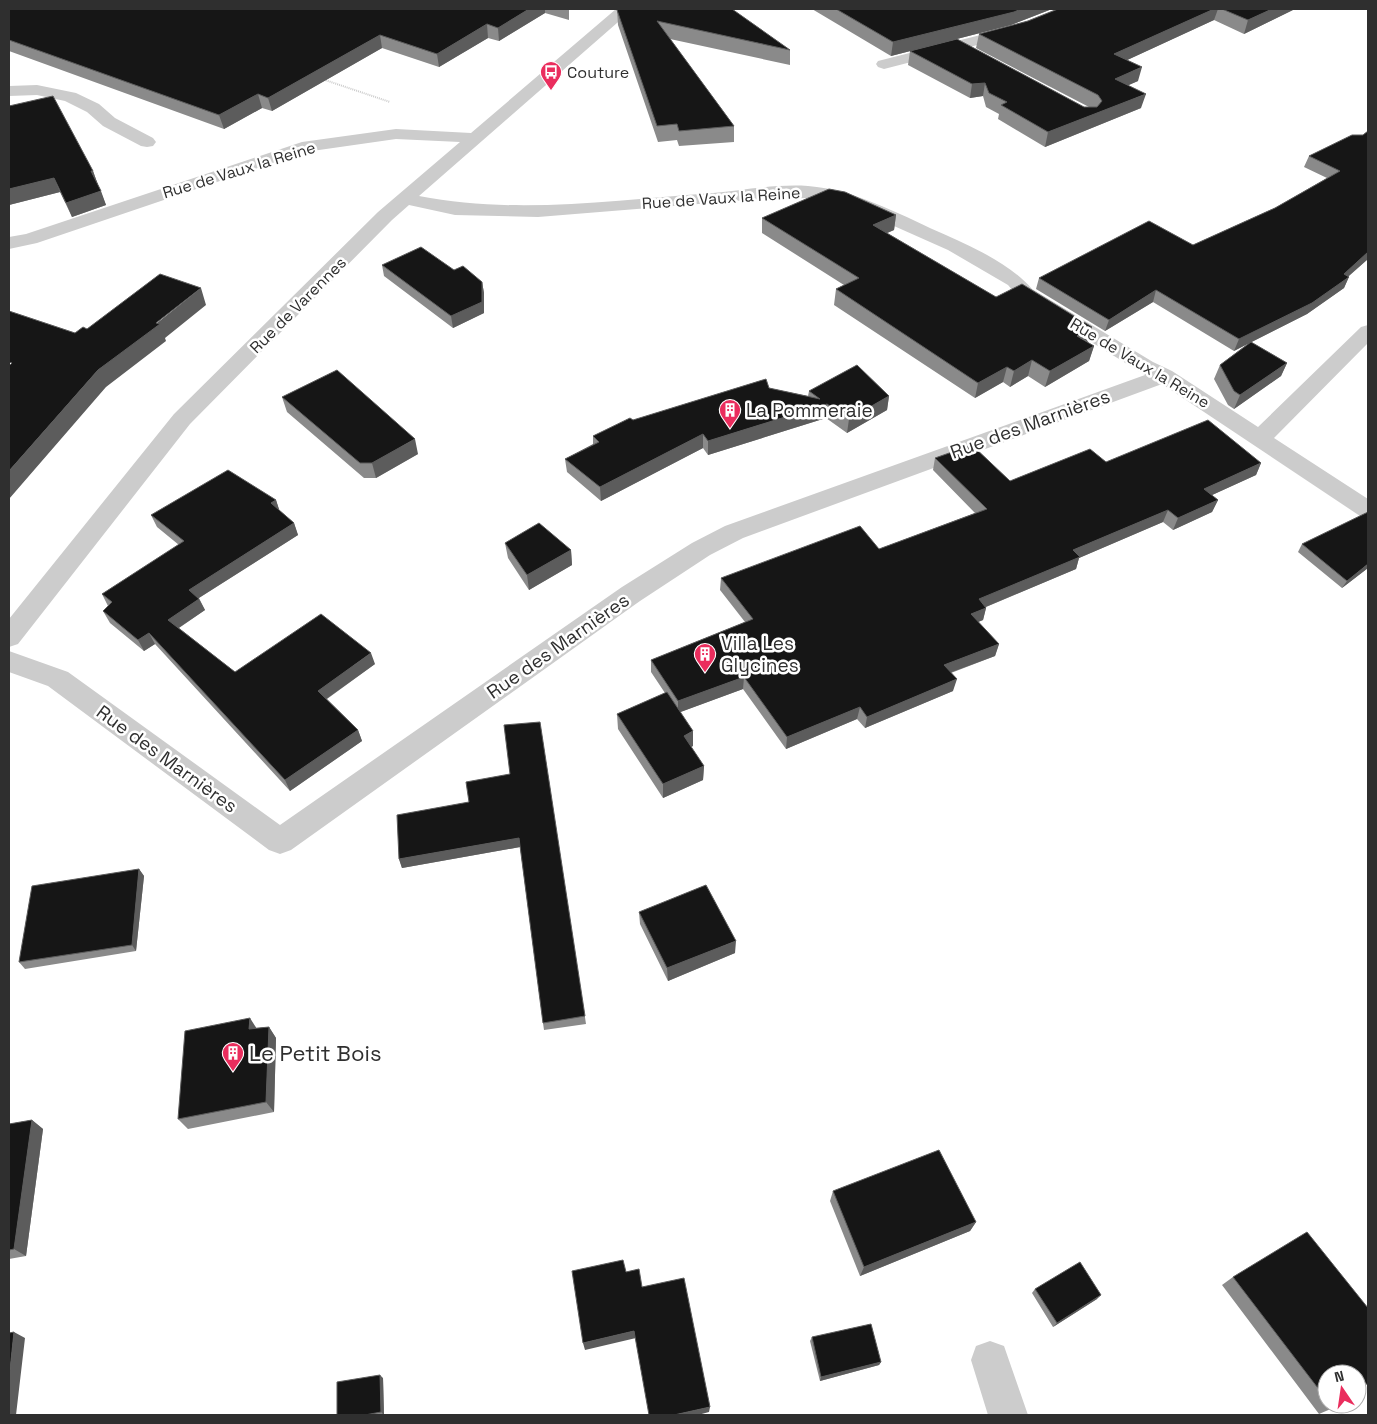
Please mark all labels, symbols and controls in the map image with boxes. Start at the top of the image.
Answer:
bus stop icon: Couture [539,60,563,91]
place label: Couture [567,62,629,83]
street label: Rue de Vaux la Reine [160,137,318,203]
street label: Rue de Vaux la Reine [641,182,801,214]
street label: Rue de Varennes [245,252,351,358]
street label: Rue de Vaux la Reine [1067,313,1213,413]
street label: Rue des Marnières [947,383,1113,465]
building icon: La Pommeraie [718,398,742,429]
place label: La Pommeraie [746,398,873,423]
street label: Rue des Marnières [482,587,634,705]
place label: Villa Les Glycines [721,631,799,678]
building icon: Villa Les Glycines [693,642,717,673]
street label: Rue des Marnières [92,699,242,819]
place label: Le Petit Bois [249,1039,381,1067]
building icon: Le Petit Bois [221,1041,245,1072]
north arrow [1317,1364,1367,1414]
text: N [1332,1367,1346,1386]

